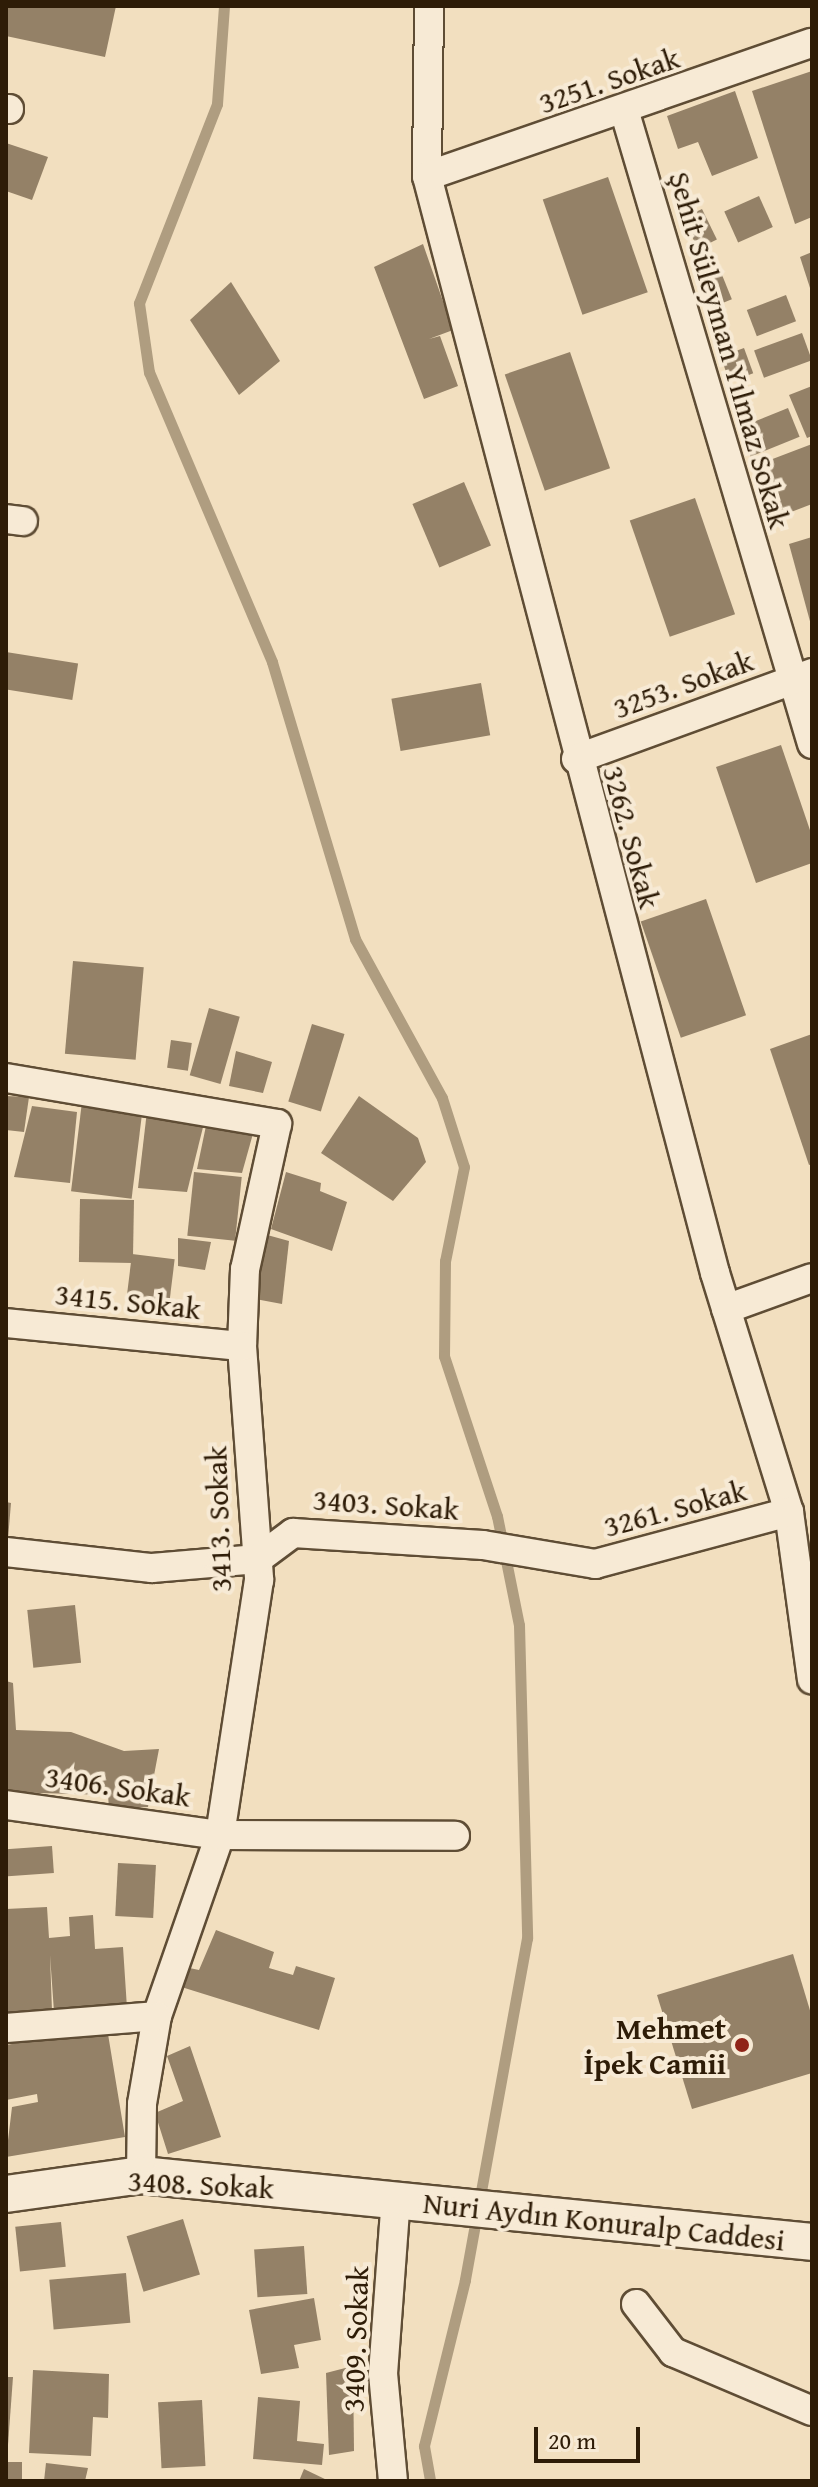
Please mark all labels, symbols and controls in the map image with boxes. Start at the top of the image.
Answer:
street label: 3251. Sokak [534,39,684,121]
street label: Şehit Süleyman Yılmaz Sokak [662,167,798,533]
street label: 3253. Sokak [608,642,758,726]
street label: 3262. Sokak [596,762,668,912]
street label: 3415. Sokak [53,1275,203,1327]
street label: 3413. Sokak [197,1445,239,1593]
street label: 3261. Sokak [600,1472,750,1544]
street label: 3403. Sokak [312,1481,460,1527]
street label: 3406. Sokak [43,1758,193,1814]
place label: Mehmet İpek Camii [584,2010,726,2080]
marker: Mehmet İpek Camii [733,2036,751,2054]
street label: 3408. Sokak [127,2162,275,2206]
street label: Nuri Aydın Konuralp Caddesi [421,2184,787,2258]
street label: 3409. Sokak [334,2265,376,2413]
scale bar [538,2411,644,2461]
text: 20 m [548,2423,596,2458]

